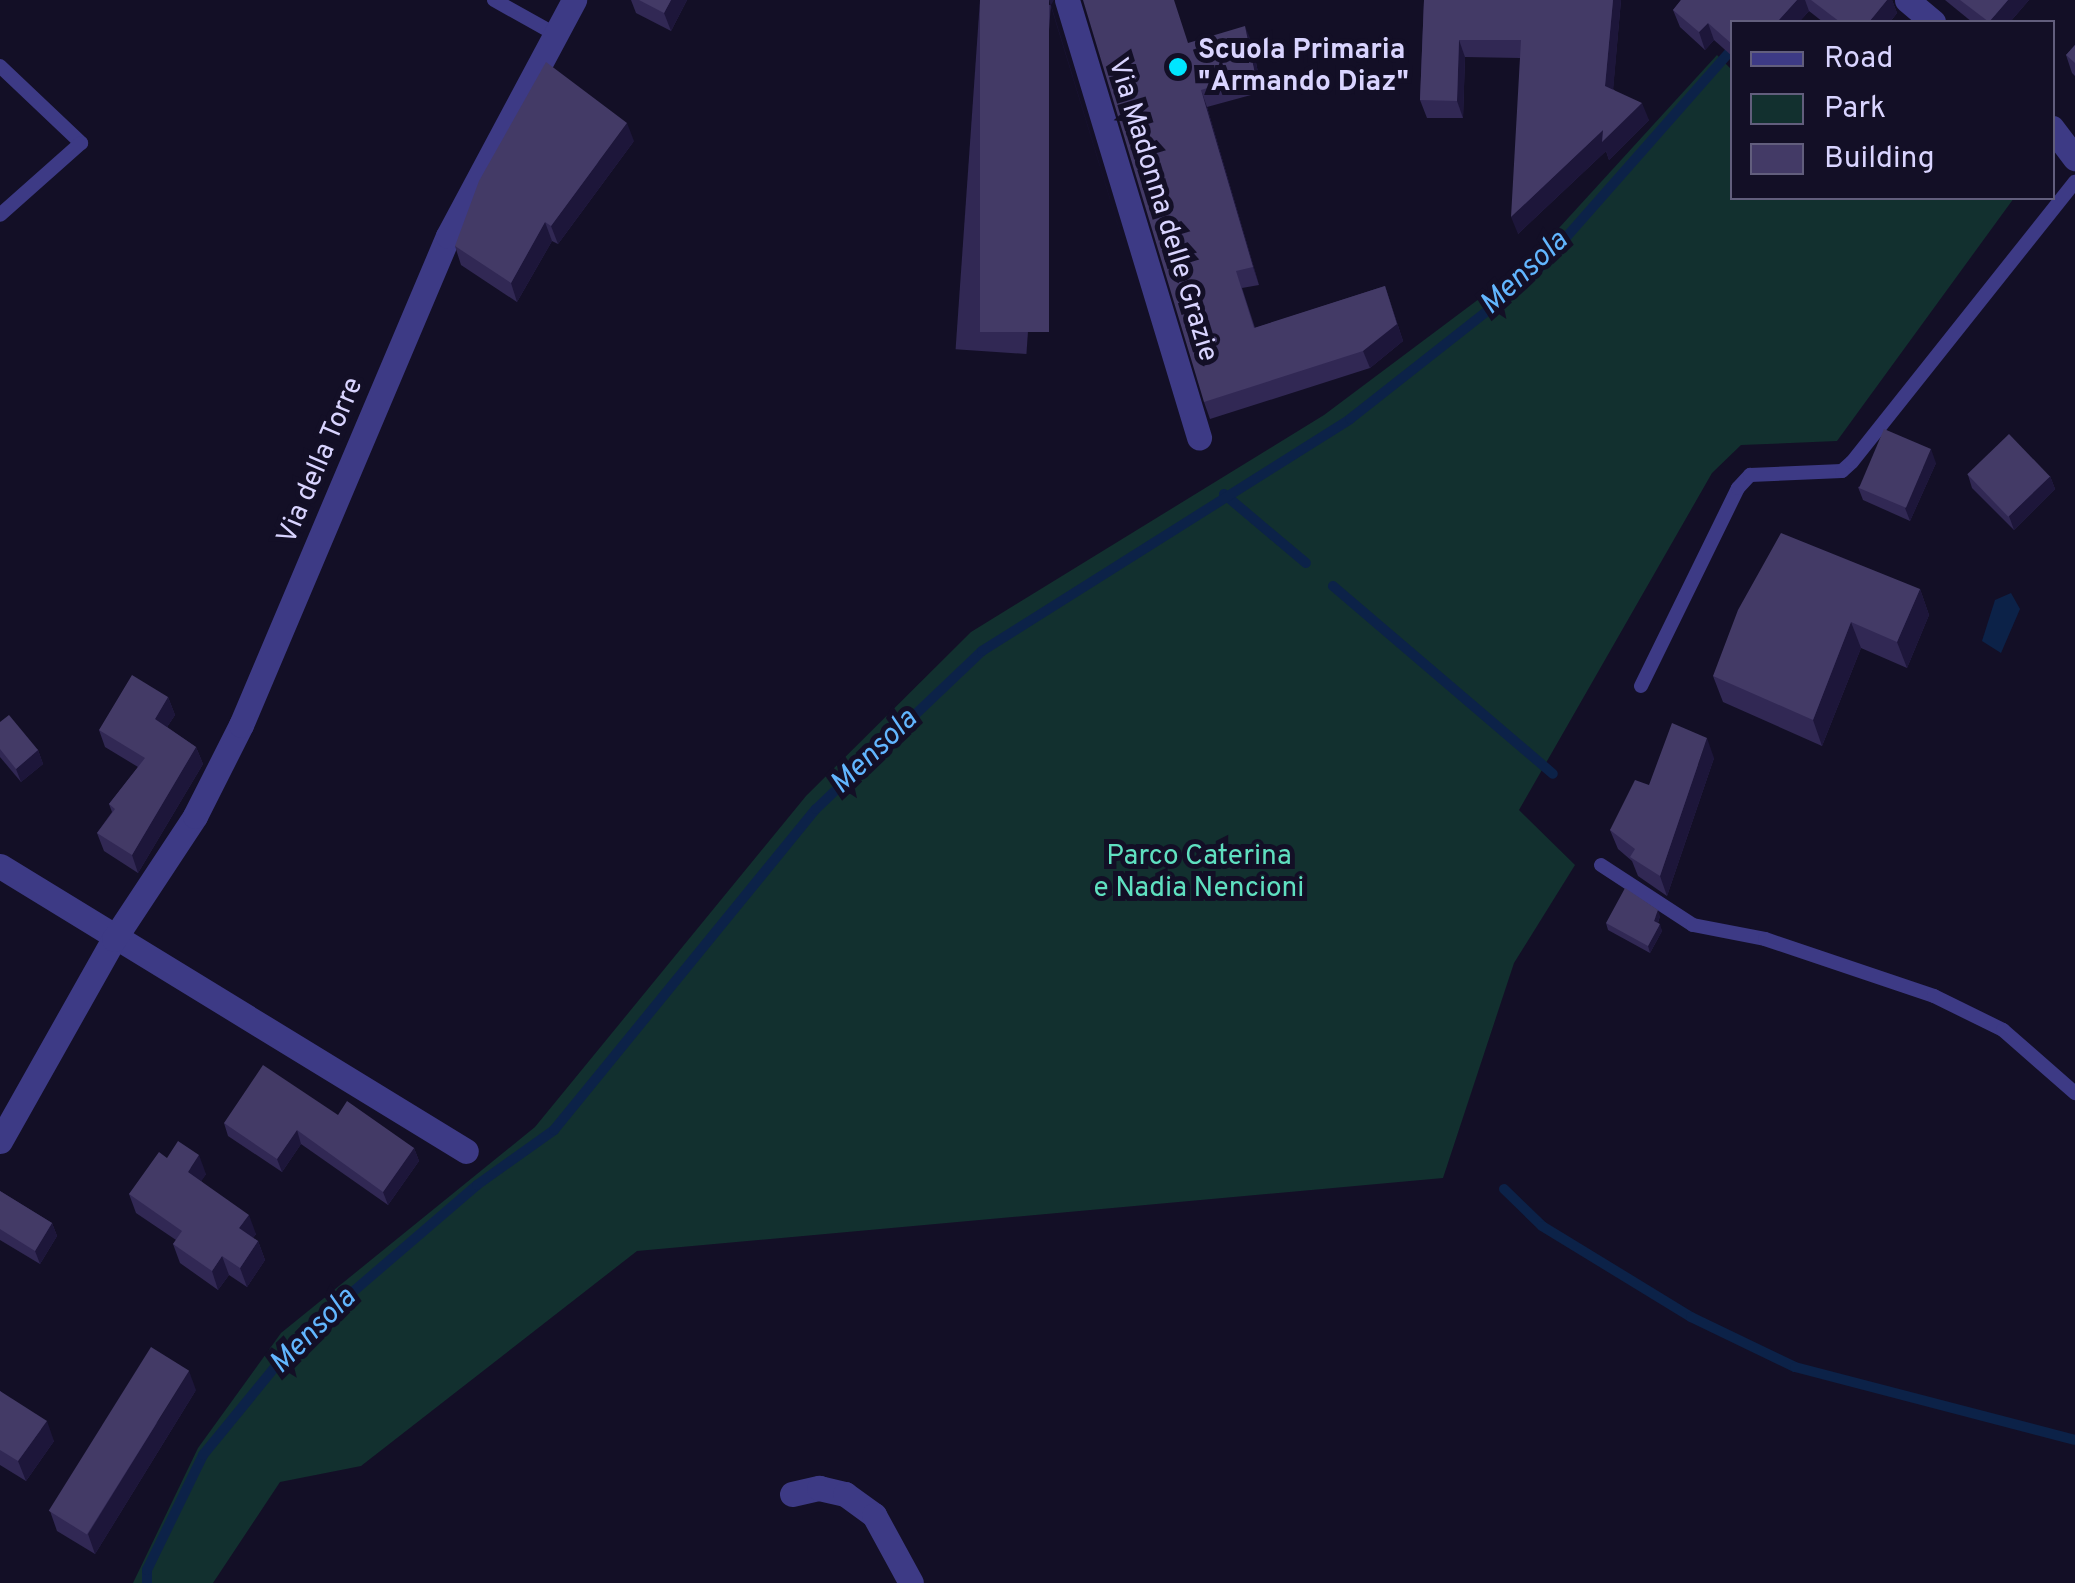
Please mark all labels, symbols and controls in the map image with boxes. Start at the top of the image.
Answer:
legend [1730,20,2055,200]
place label: Scuola Primaria "Armando Diaz" [1198,34,1409,100]
text: Road [1824,41,1893,78]
street label: Via Madonna delle Grazie [1100,54,1224,366]
marker: Scuola Primaria "Armando Diaz" [1167,56,1189,78]
text: Park [1824,91,1886,128]
text: Building [1824,141,1935,178]
water label: Mensola [1474,224,1576,324]
street label: Via della Torre [271,372,371,550]
water label: Mensola [824,703,926,803]
park label: Parco Caterina e Nadia Nencioni [1094,840,1304,906]
water label: Mensola [263,1281,365,1383]

